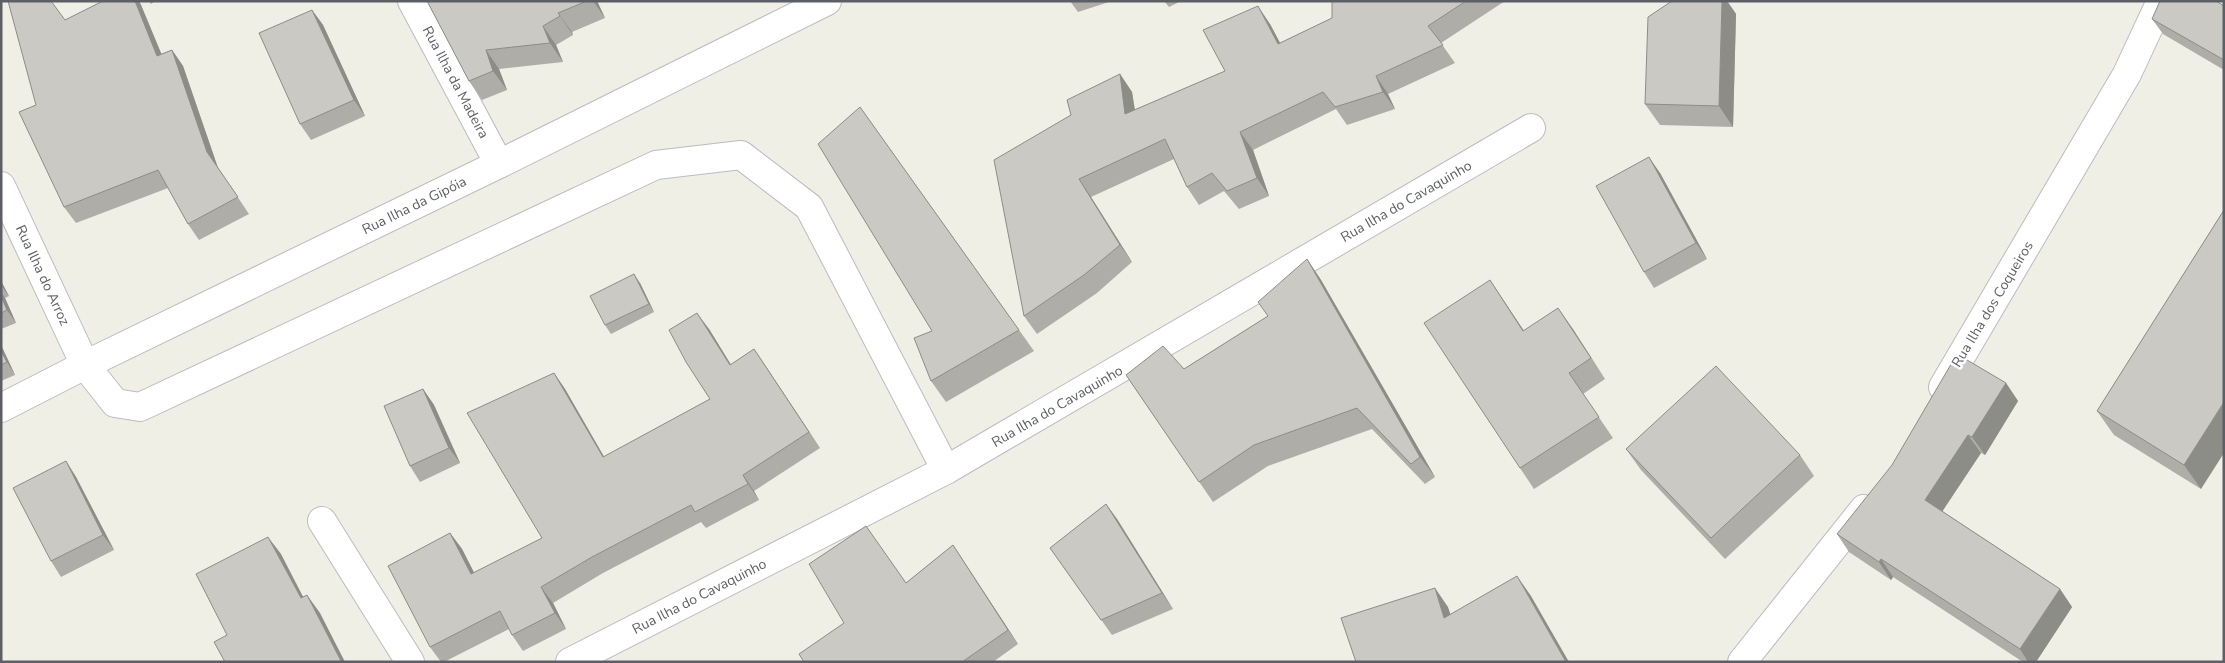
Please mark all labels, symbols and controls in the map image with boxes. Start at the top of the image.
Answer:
street label: Rua Ilha da Madeira [418,23,493,142]
street label: Rua Ilha do Cavaquinho [1337,156,1475,247]
street label: Rua Ilha da Gipóia [359,172,470,239]
street label: Rua Ilha do Arroz [11,222,74,329]
street label: Rua Ilha dos Coqueiros [1947,237,2038,371]
street label: Rua Ilha do Cavaquinho [988,361,1126,452]
street label: Rua Ilha do Cavaquinho [629,554,770,639]

